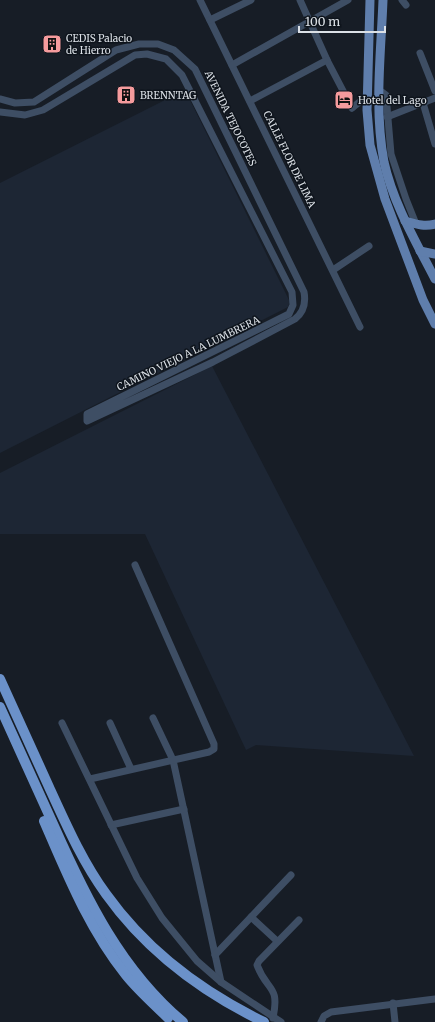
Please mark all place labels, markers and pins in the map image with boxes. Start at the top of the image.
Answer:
place label: CEDIS Palacio de Hierro [66,32,132,57]
building icon: CEDIS Palacio de Hierro [41,33,63,55]
building icon: BRENNTAG [115,84,137,106]
place label: BRENNTAG [140,89,197,102]
hotel icon: Hotel del Lago [333,89,355,111]
place label: Hotel del Lago [358,94,427,107]

